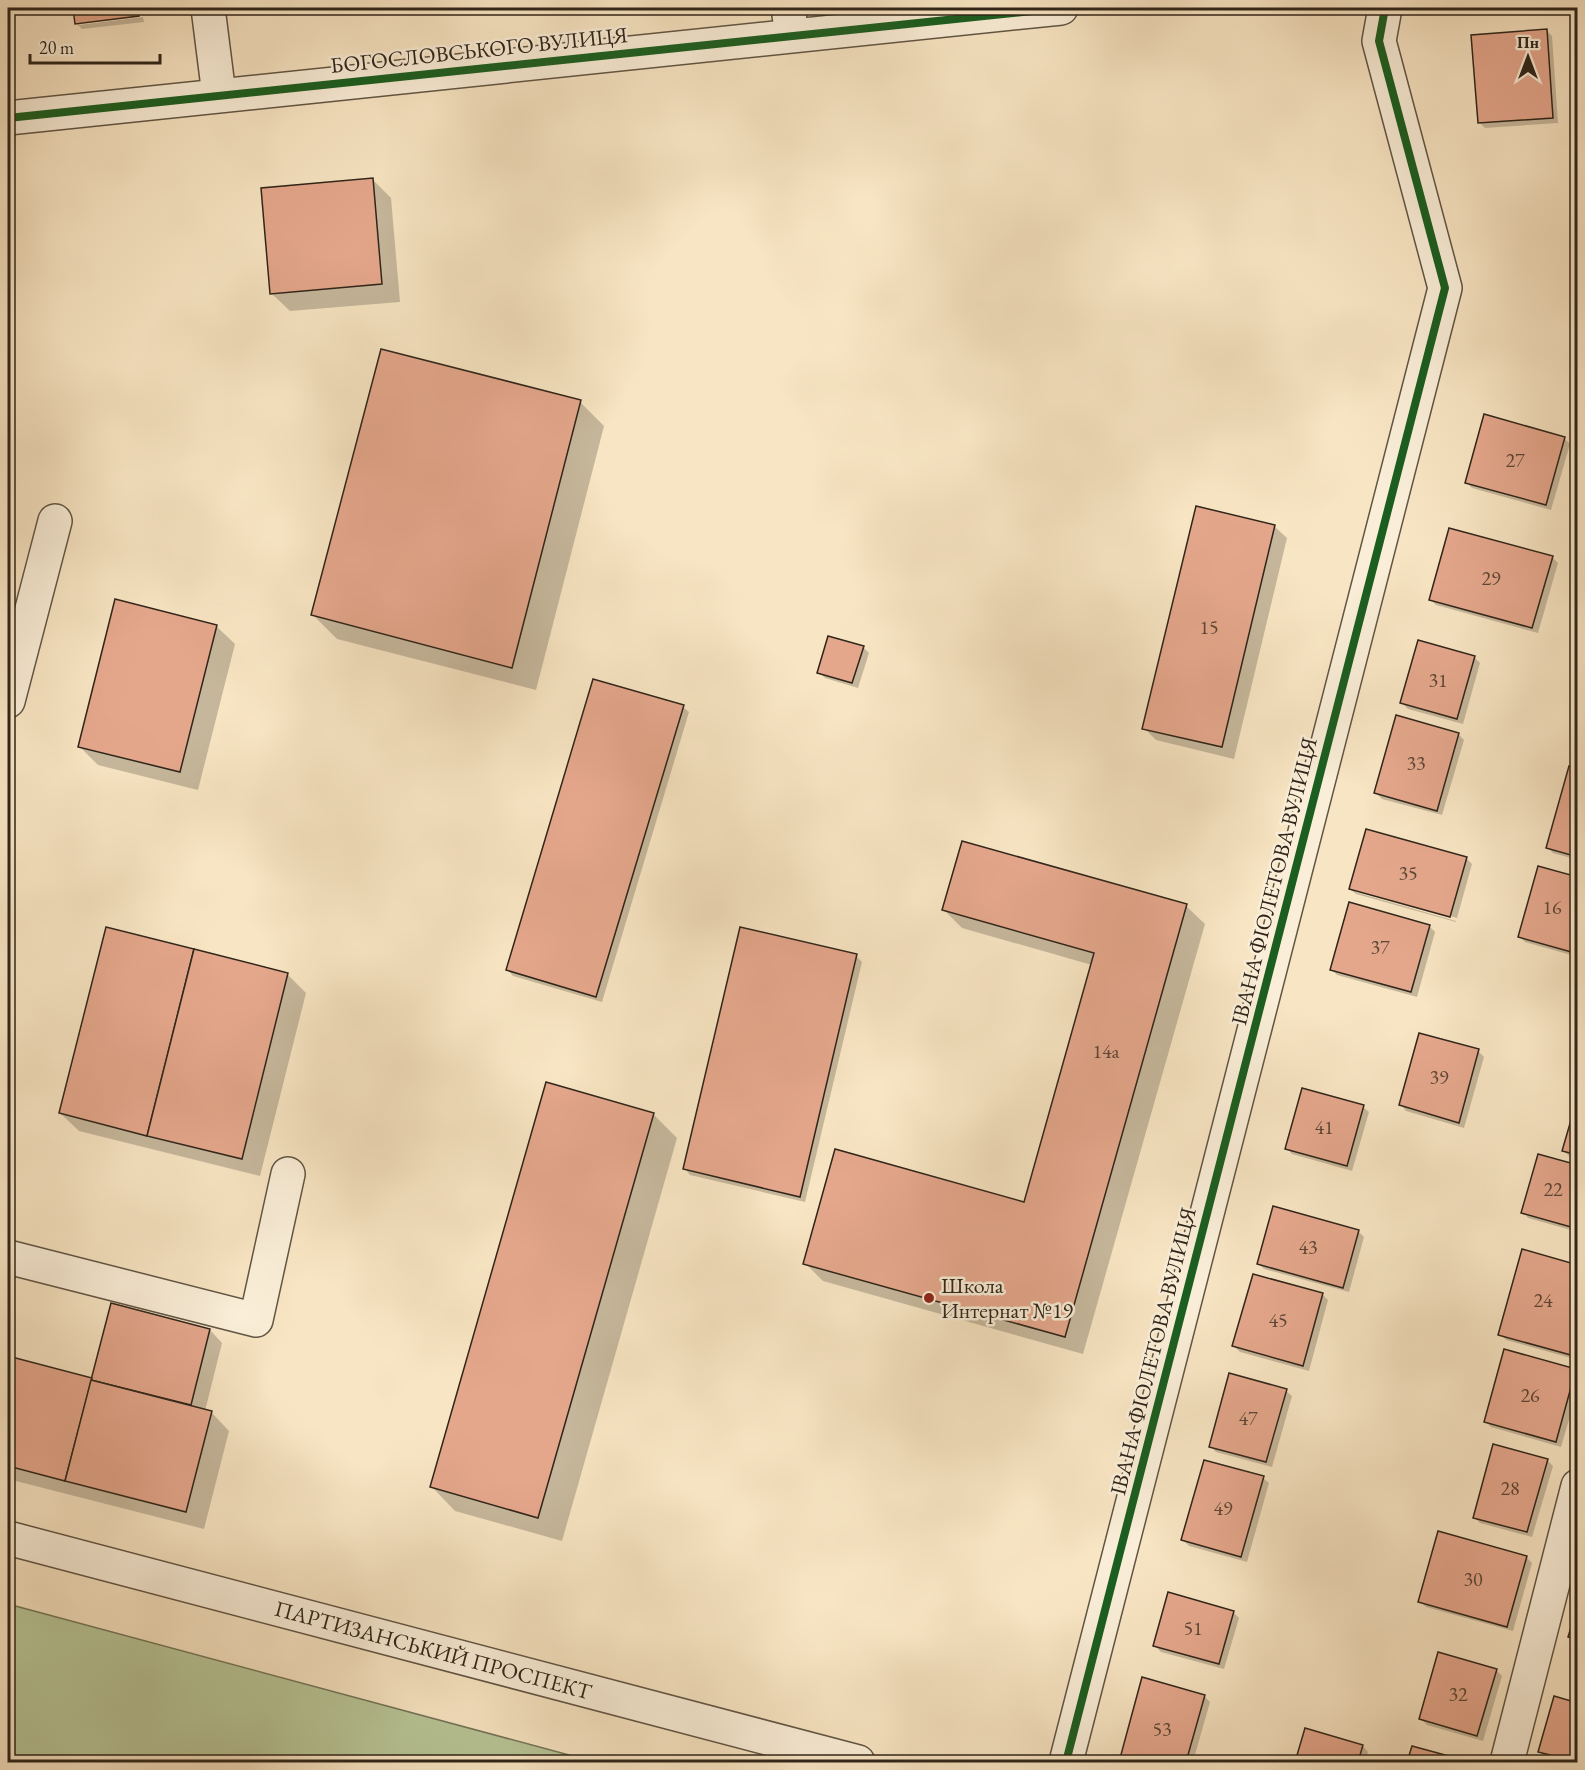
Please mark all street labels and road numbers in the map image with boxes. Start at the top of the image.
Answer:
street label: БОГОСЛОВСЬКОГО ВУЛИЦЯ [329,20,629,80]
street label: ІВАНА ФІОЛЕТОВА ВУЛИЦЯ [1224,734,1324,1028]
street label: ІВАНА ФІОЛЕТОВА ВУЛИЦЯ [1103,1204,1203,1498]
street label: ПАРТИЗАНСЬКИЙ ПРОСПЕКТ [271,1594,595,1706]

